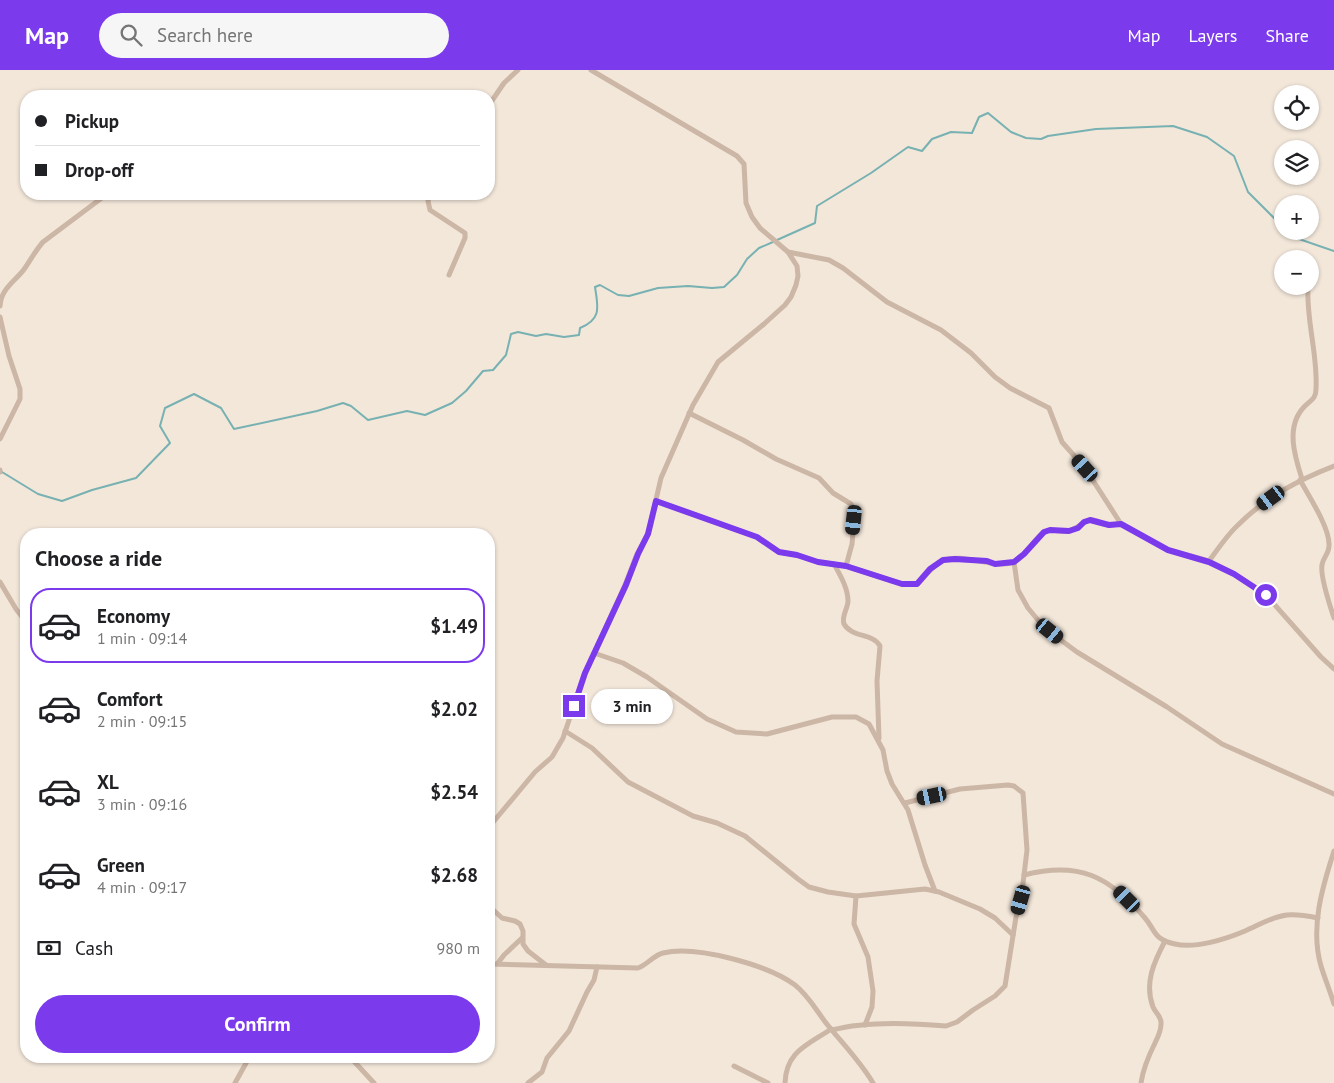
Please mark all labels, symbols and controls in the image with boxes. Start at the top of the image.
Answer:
search box [99,13,449,58]
text: Map [25,20,69,51]
icon: search [117,21,145,49]
text: Search here [157,23,253,47]
text: Map [1128,24,1160,47]
text: Layers [1188,24,1237,47]
text: Share [1265,24,1309,47]
map controls [1274,85,1319,295]
button: locate [1274,85,1319,130]
text: Pickup [65,109,119,133]
button: layers [1274,140,1319,185]
text: Drop-off [65,158,133,182]
button: + [1274,195,1319,240]
button: − [1274,250,1319,295]
car [1069,452,1100,484]
car [1254,483,1287,513]
car [844,504,863,536]
text: Choose a ride [35,544,162,572]
route start [1255,584,1277,606]
icon: car [37,603,82,648]
text: Economy [97,604,170,628]
text: $1.49 [430,614,478,638]
car [1033,616,1066,646]
text: 1 min · 09:14 [97,628,187,648]
icon: car [37,686,82,731]
text: Comfort [97,687,163,711]
callout: 3 min [592,688,674,724]
route end [563,695,585,717]
text: 3 min [612,696,652,716]
text: $2.02 [430,697,478,721]
text: 2 min · 09:15 [97,711,187,731]
icon: car [37,769,82,814]
text: XL [97,770,119,794]
text: $2.54 [430,780,478,804]
car [915,786,948,806]
text: 3 min · 09:16 [97,794,187,814]
icon: car [37,852,82,897]
text: Green [97,853,145,877]
text: $2.68 [430,863,478,887]
text: 4 min · 09:17 [97,877,187,897]
car [1111,883,1142,915]
car [1009,884,1032,916]
icon: cash [35,934,63,962]
text: Cash [75,936,113,960]
text: 980 m [437,938,480,958]
button: Confirm [35,995,480,1053]

